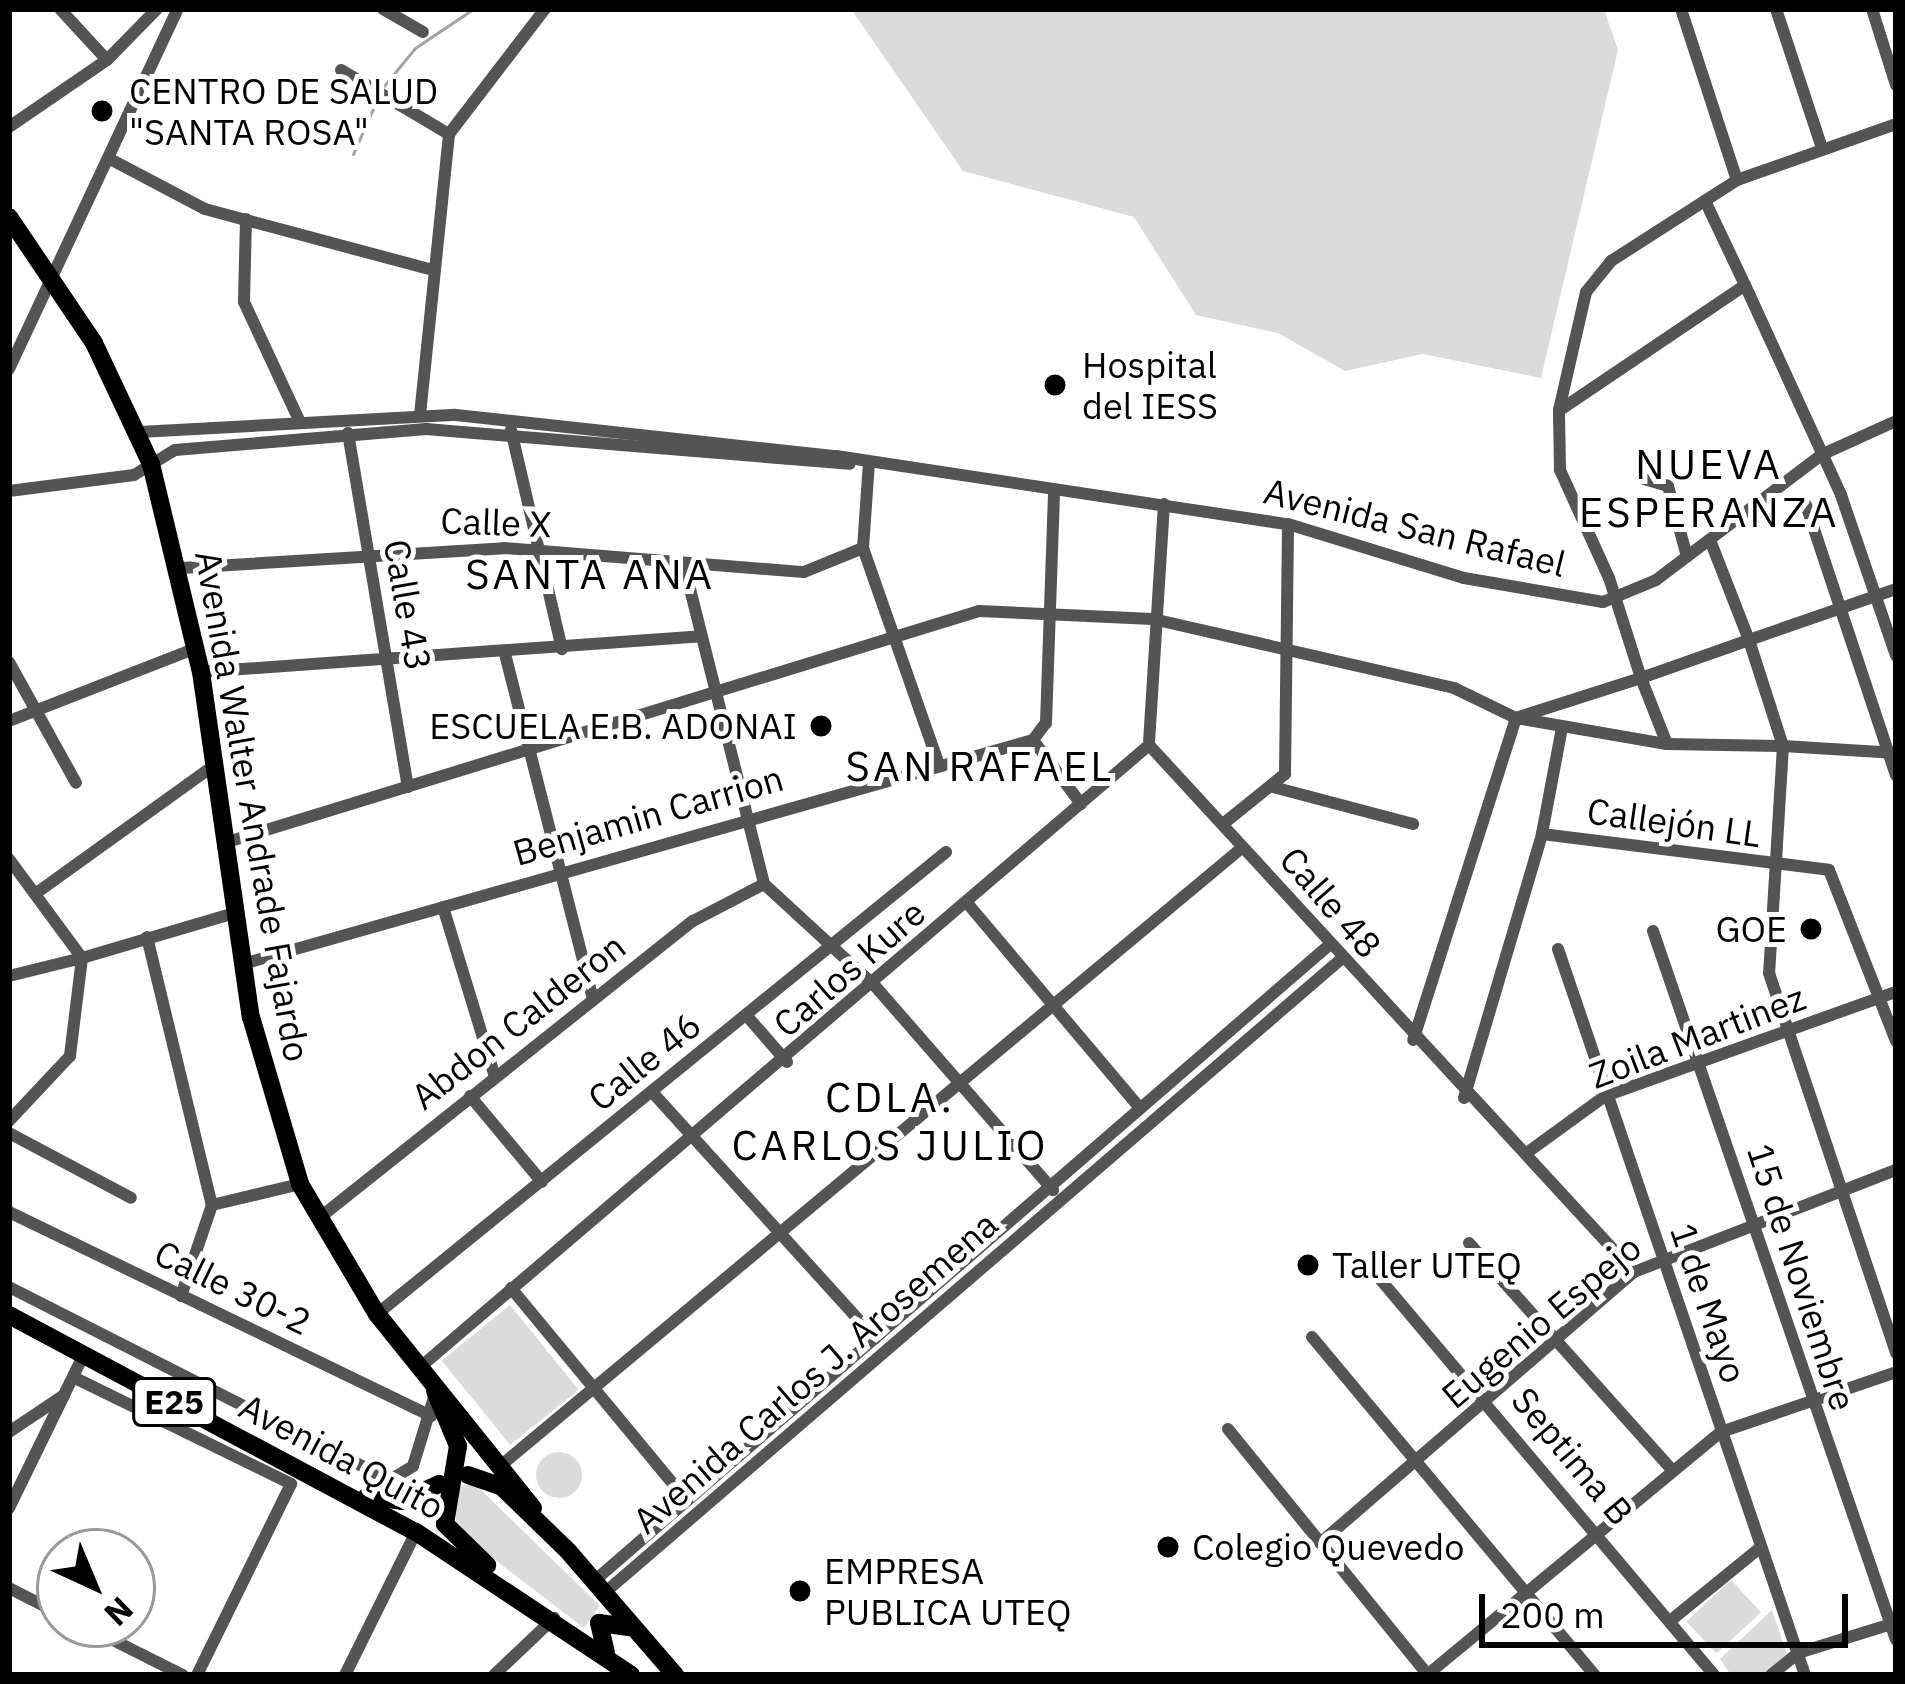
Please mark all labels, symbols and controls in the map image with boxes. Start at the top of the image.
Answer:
place label: CENTRO DE SALUD "SANTA ROSA" [129,68,438,153]
marker: CENTRO DE SALUD "SANTA ROSA" [86,95,118,127]
place label: Hospital del IESS [1082,342,1218,427]
marker: Hospital del IESS [1039,369,1071,401]
district label: NUEVA ESPERANZA [1579,439,1839,538]
street label: Avenida San Rafael [1260,469,1570,585]
street label: Calle X [440,498,552,546]
street label: Calle 43 [375,536,441,674]
street label: Avenida Walter Andrade Fajardo [187,547,319,1065]
district label: SANTA ANA [465,549,715,599]
place label: ESCUELA E.B. ADONAI [429,704,797,748]
marker: ESCUELA E.B. ADONAI [808,713,834,739]
district label: SAN RAFAEL [846,741,1114,791]
street label: Benjamin Carrion [508,756,788,874]
street label: Callejón LL [1584,788,1764,856]
street label: Calle 48 [1271,838,1391,966]
street label: Carlos Kure [764,891,934,1045]
place label: GOE [1716,907,1787,951]
marker: GOE [1798,916,1824,942]
street label: Abdon Calderon [402,924,634,1118]
street label: Zoila Martinez [1583,975,1811,1097]
street label: Calle 46 [579,1003,709,1119]
district label: CDLA. CARLOS JULIO [731,1072,1049,1170]
street label: 15 de Noviembre [1739,1138,1865,1416]
street label: Avenida Carlos J. Arosemena [624,1202,1006,1542]
street label: 1 de Mayo [1662,1218,1756,1388]
street label: Eugenio Espejo [1433,1225,1649,1417]
street label: Calle 30-2 [148,1231,318,1343]
place label: Taller UTEQ [1332,1243,1522,1287]
marker: Taller UTEQ [1295,1252,1321,1278]
road number: E25 [132,1375,216,1429]
street label: Septima B [1503,1379,1643,1533]
street label: Avenida Quito [232,1384,452,1528]
place label: Colegio Quevedo [1192,1525,1464,1569]
north arrow [36,1528,156,1648]
marker: Colegio Quevedo [1155,1534,1181,1560]
place label: EMPRESA PUBLICA UTEQ [824,1548,1072,1633]
scale bar [1485,1570,1854,1644]
marker: EMPRESA PUBLICA UTEQ [787,1578,813,1604]
text: N [96,1588,143,1636]
text: 200 m [1500,1591,1605,1638]

